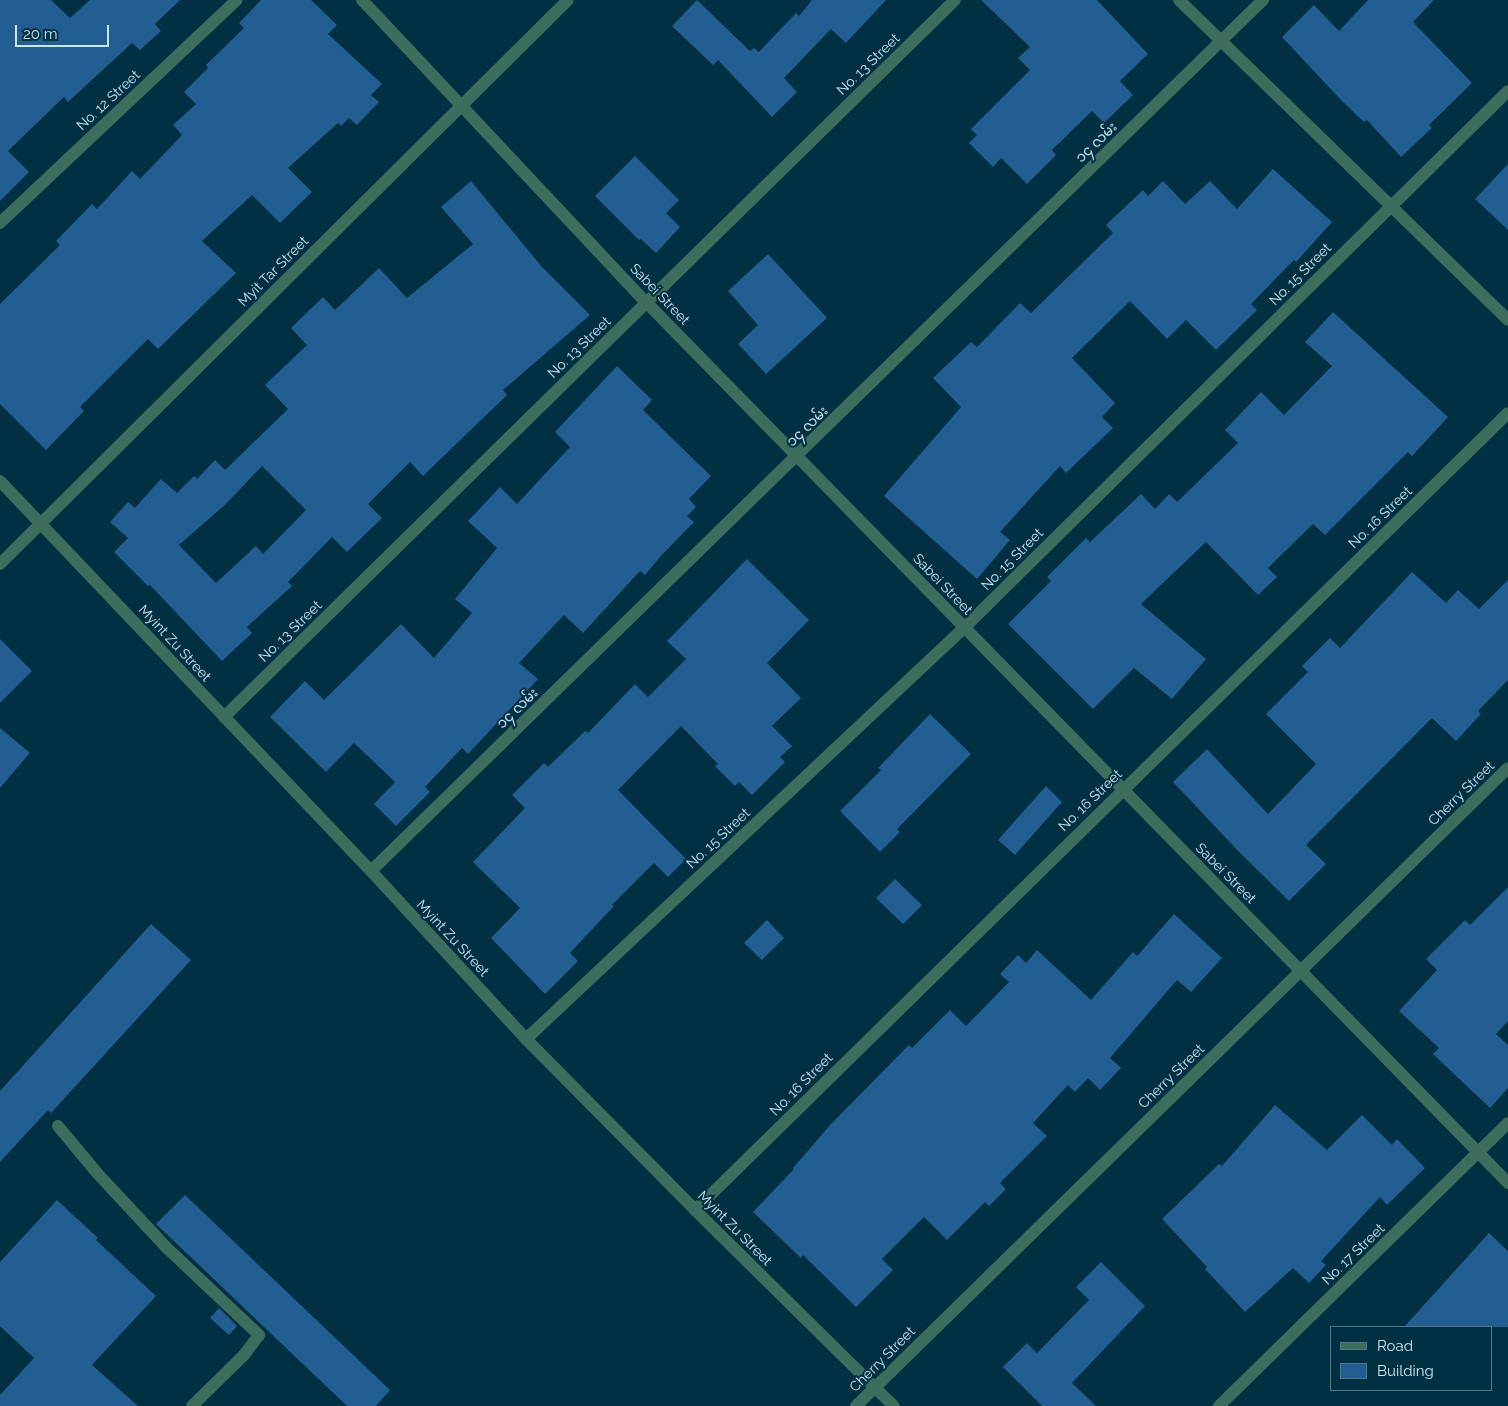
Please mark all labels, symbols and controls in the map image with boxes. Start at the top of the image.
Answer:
scale bar [18,15,111,47]
text: 20 m [23,25,58,43]
street label: No. 13 Street [833,30,903,98]
street label: No. 12 Street [73,66,143,134]
street label: ၁၄ လမ်း [1072,118,1120,166]
street label: Myit Tar Street [234,232,312,310]
street label: No. 15 Street [1265,239,1335,309]
street label: Sabei Street [627,260,693,328]
street label: No. 13 Street [544,313,614,381]
street label: ၁၄ လမ်း [783,402,831,450]
street label: No. 16 Street [1345,483,1415,551]
street label: No. 15 Street [977,524,1047,594]
street label: Sabei Street [910,550,976,618]
street label: No. 13 Street [255,597,325,665]
street label: Myint Zu Street [135,601,215,685]
street label: ၁၄ လမ်း [493,684,541,732]
street label: Cherry Street [1424,757,1498,829]
street label: No. 16 Street [1055,766,1125,834]
street label: No. 15 Street [683,804,753,872]
street label: Sabei Street [1192,839,1260,907]
street label: Myint Zu Street [413,896,493,980]
street label: Cherry Street [1134,1040,1208,1112]
street label: No. 16 Street [766,1049,836,1119]
street label: Myint Zu Street [694,1187,776,1269]
street label: No. 17 Street [1318,1220,1388,1288]
street label: Cherry Street [846,1323,918,1395]
legend [1330,1326,1493,1391]
text: Road [1377,1337,1413,1355]
text: Building [1377,1362,1434,1380]

